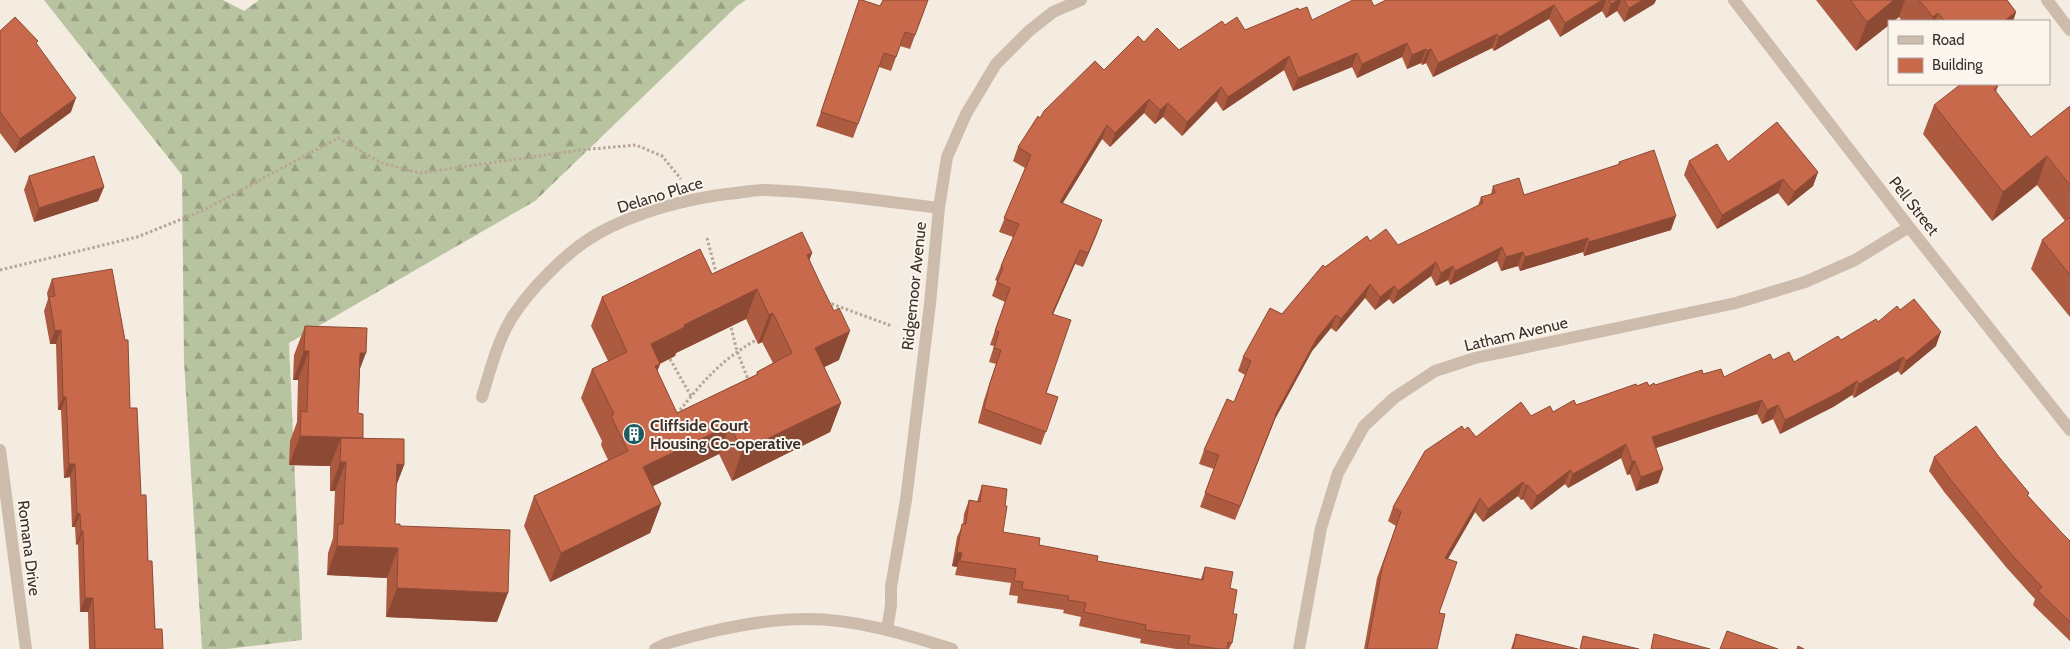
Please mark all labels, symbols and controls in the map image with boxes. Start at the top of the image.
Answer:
legend [1888,20,2050,85]
text: Road [1932,31,1965,49]
text: Building [1932,56,1983,74]
street label: Delano Place [615,173,705,217]
street label: Pell Street [1885,173,1943,240]
street label: Ridgemoor Avenue [898,221,930,351]
street label: Latham Avenue [1462,313,1570,355]
place label: Cliffside Court Housing Co-operative [650,416,801,453]
building icon: Cliffside Court Housing Co-operative [622,422,646,446]
street label: Romana Drive [14,499,44,597]

